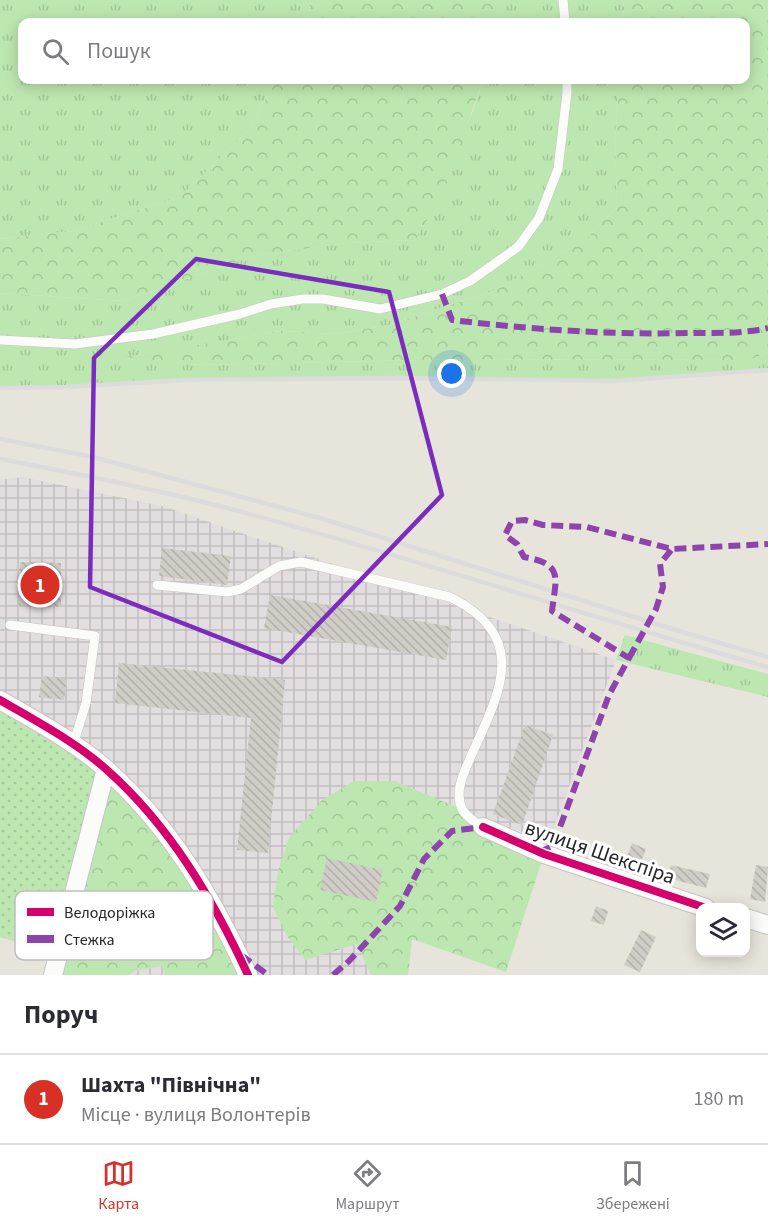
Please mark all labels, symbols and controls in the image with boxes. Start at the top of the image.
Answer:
search box [18,18,750,84]
icon: search [39,35,72,68]
text: Пошук [87,35,151,67]
your location [437,359,466,388]
pin: 1 [20,562,60,608]
street label: вулиця Шекспіра [521,812,679,892]
legend [15,891,213,960]
text: Велодоріжка [64,902,155,924]
map controls [696,903,750,957]
button: layers [696,903,750,957]
text: Стежка [64,929,115,951]
text: Поруч [24,996,98,1033]
text: Шахта "Північна" [81,1069,261,1101]
text: 1 [38,1085,49,1113]
text: 180 m [694,1085,744,1113]
text: Місце · вулиця Волонтерів [81,1101,311,1129]
tab: Карта [98,1157,139,1215]
tab: Маршрут [335,1157,400,1215]
tab: Збережені [596,1157,670,1215]

